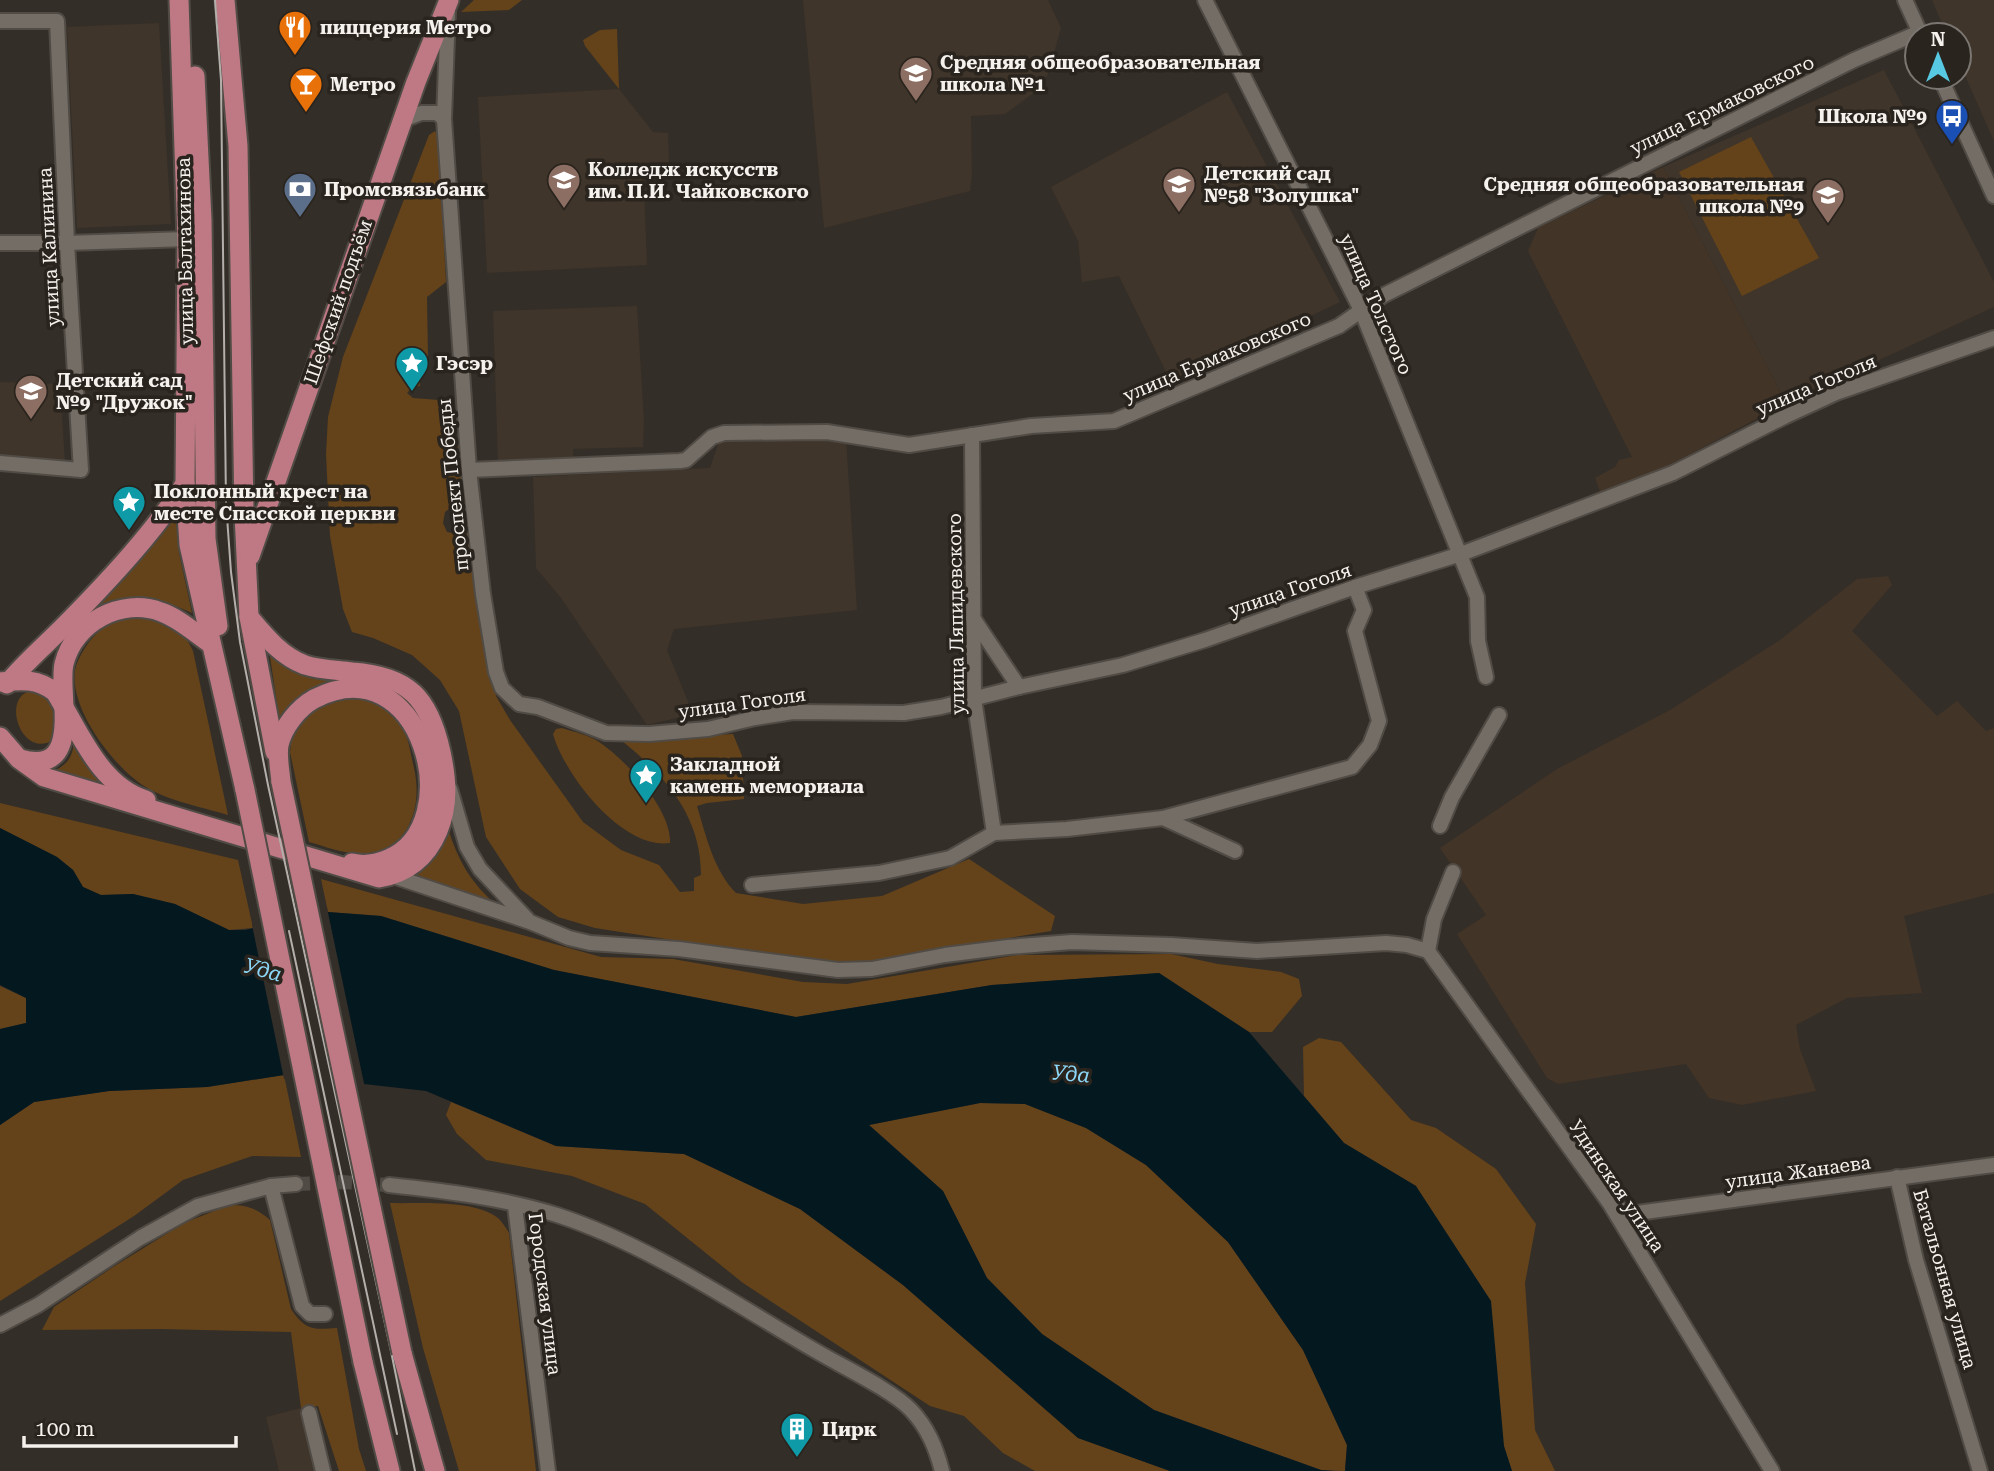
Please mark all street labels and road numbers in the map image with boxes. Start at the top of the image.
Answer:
street label: улица Ермаковского [1626,50,1818,160]
street label: улица Балтахинова [172,156,198,345]
street label: улица Калинина [33,166,65,327]
street label: Шефский подъём [299,217,377,387]
street label: улица Толстого [1335,230,1417,378]
street label: улица Ермаковского [1120,307,1314,407]
street label: улица Гоголя [1752,349,1880,421]
street label: проспект Победы [432,398,474,572]
street label: улица Ляпидевского [943,513,969,715]
street label: улица Гоголя [1226,558,1355,622]
street label: улица Гоголя [677,683,807,723]
street label: Удинская улица [1564,1115,1670,1257]
street label: улица Жанаева [1724,1150,1873,1194]
street label: Батальонная улица [1908,1186,1982,1372]
street label: Городская улица [524,1211,566,1377]

